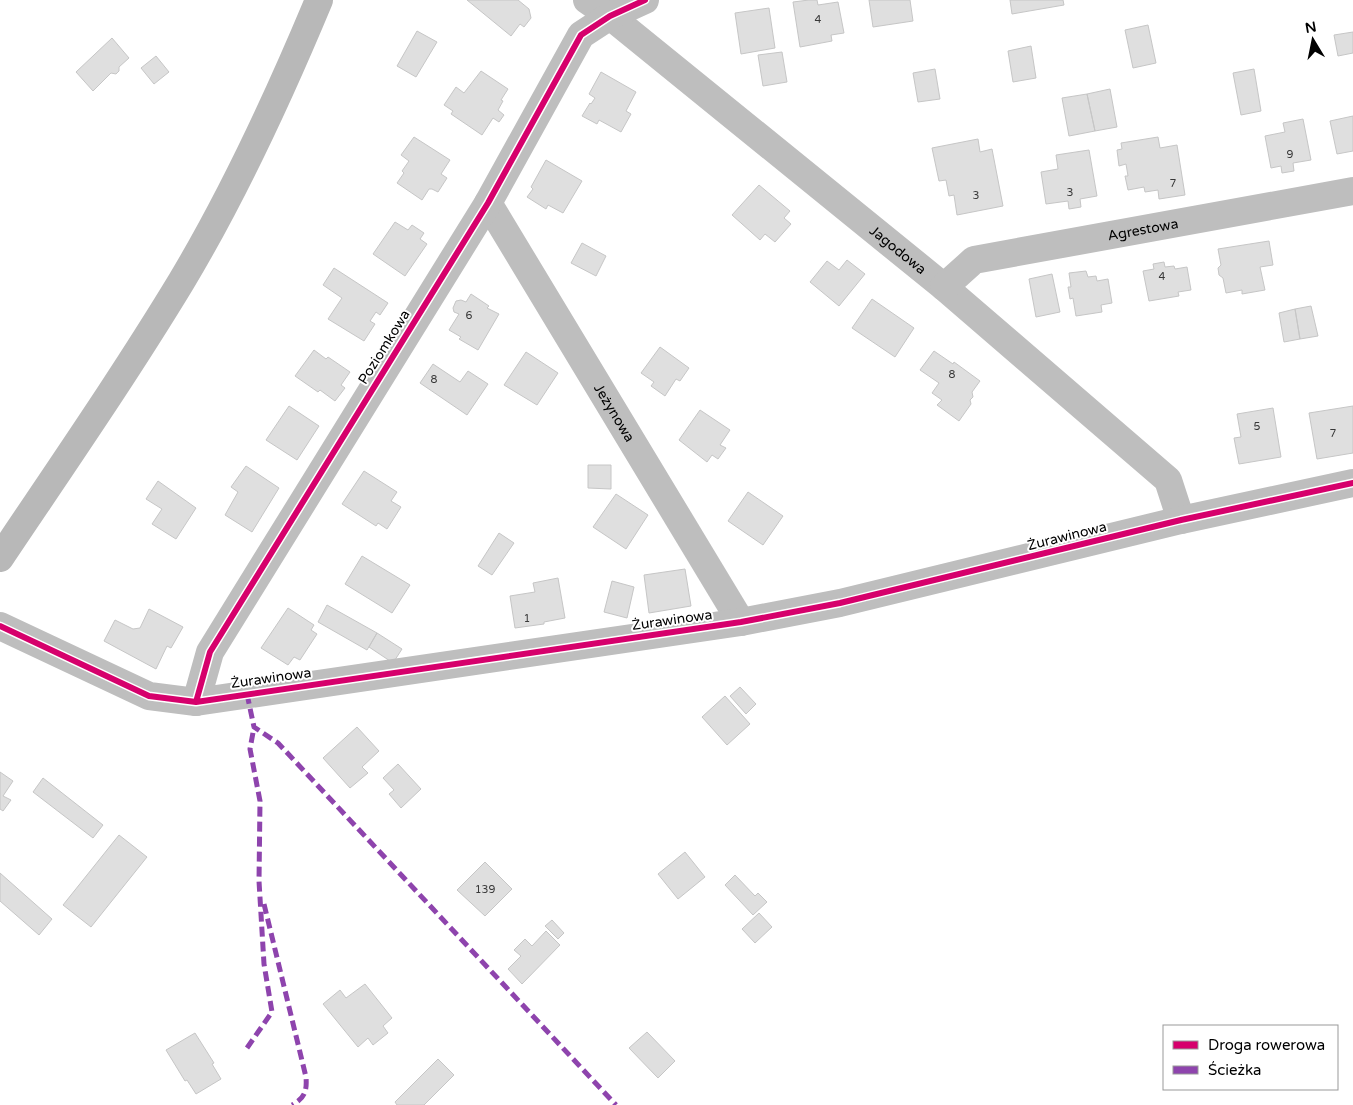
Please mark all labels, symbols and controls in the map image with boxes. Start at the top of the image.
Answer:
house number: 4 [815,13,822,26]
north arrow [1288,15,1338,65]
text: N [1304,18,1318,37]
house number: 9 [1287,148,1294,161]
house number: 7 [1170,177,1177,190]
house number: 3 [1067,186,1074,199]
house number: 3 [973,189,980,202]
street label: Agrestowa [1106,214,1180,244]
street label: Jagodowa [866,222,930,278]
house number: 4 [1159,270,1166,283]
street label: Poziomkowa [354,307,414,387]
house number: 6 [466,309,473,322]
house number: 8 [949,368,956,381]
house number: 8 [431,373,438,386]
street label: Jeżynowa [591,381,639,445]
house number: 5 [1254,420,1261,433]
house number: 7 [1330,427,1337,440]
street label: Żurawinowa [1026,518,1108,554]
street label: Żurawinowa [631,606,713,634]
house number: 1 [524,612,530,625]
street label: Żurawinowa [230,664,312,692]
house number: 139 [475,883,495,896]
legend [1163,1025,1338,1090]
text: Droga rowerowa [1208,1036,1325,1054]
text: Ścieżka [1208,1061,1261,1079]

